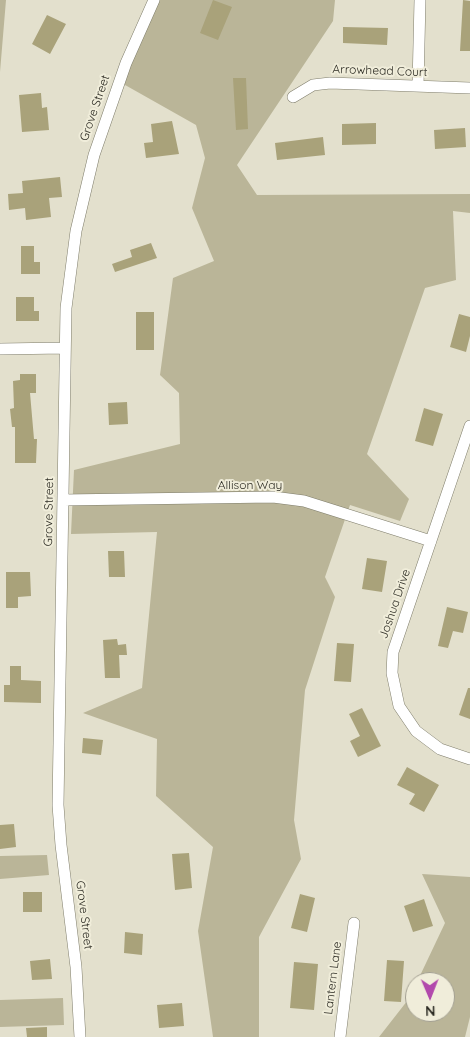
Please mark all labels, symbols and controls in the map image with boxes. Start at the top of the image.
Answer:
street label: Arrowhead Court [332,62,428,80]
street label: Grove Street [77,73,113,143]
street label: Grove Street [41,477,57,547]
street label: Allison Way [218,478,282,492]
street label: Joshua Drive [376,567,414,641]
street label: Grove Street [73,880,95,950]
street label: Lantern Lane [321,941,345,1015]
north arrow [405,972,455,1022]
text: N [425,1002,436,1020]

